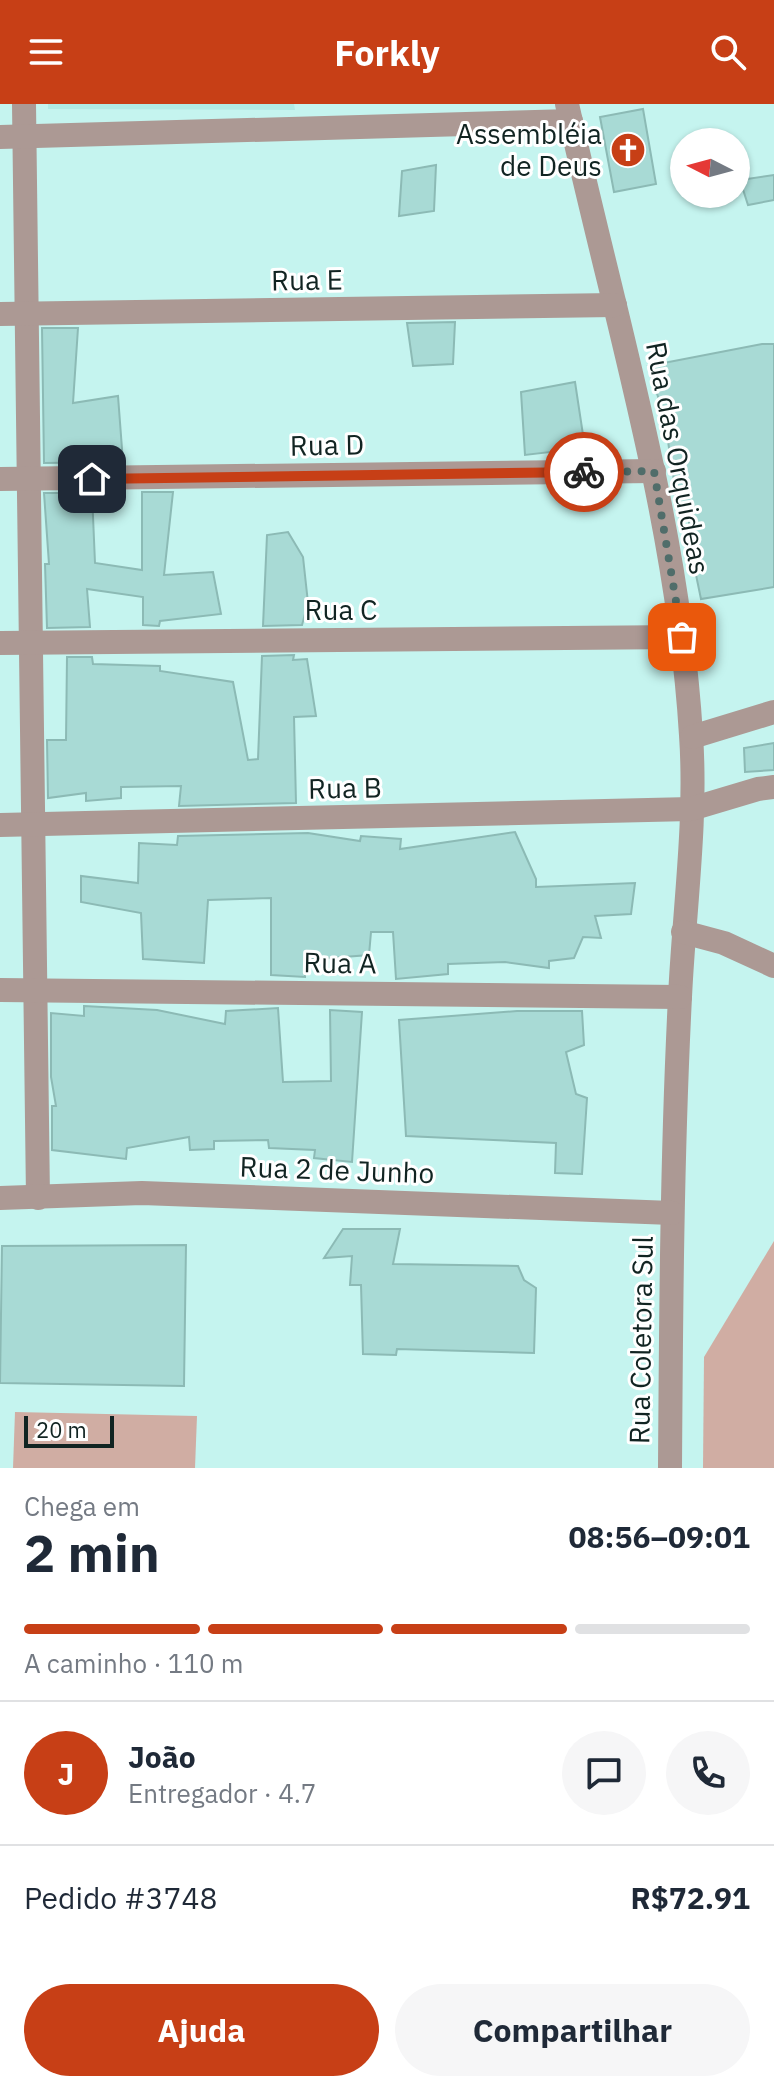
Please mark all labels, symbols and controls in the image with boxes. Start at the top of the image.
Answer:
text: Forkly [334,29,440,76]
icon: menu [24,30,68,74]
icon: search [706,30,750,74]
place label: Assembléia de Deus [456,115,602,184]
north arrow [670,128,750,208]
map controls [670,128,750,208]
church icon: Assembléia de Deus [609,131,647,169]
street label: Rua E [271,260,343,299]
street label: Rua das Orquideas [638,338,719,577]
street label: Rua D [290,425,364,464]
courier [544,432,624,512]
pin [58,445,126,513]
icon: bike [562,450,606,494]
icon: home [70,457,114,501]
street label: Rua C [305,591,377,628]
pin [648,603,716,671]
icon: bag [660,615,704,659]
street label: Rua B [308,768,382,807]
street label: Rua A [303,943,377,982]
street label: Rua 2 de Junho [239,1148,435,1191]
street label: Rua Coletora Sul [620,1236,661,1444]
scale bar [24,1412,114,1448]
text: 20 m [36,1415,87,1444]
text: Chega em [24,1489,140,1523]
text: 08:56–09:01 [569,1517,750,1556]
text: 2 min [24,1519,160,1586]
text: A caminho · 110 m [24,1646,243,1680]
button: chat [562,1731,646,1815]
button: phone [666,1731,750,1815]
text: João [128,1737,196,1776]
text: J [58,1754,74,1793]
text: Entregador · 4.7 [128,1776,316,1810]
text: Pedido #3748 [24,1878,218,1917]
text: R$72.91 [630,1878,750,1917]
button: Ajuda [24,1984,379,2076]
button: Compartilhar [395,1984,750,2076]

